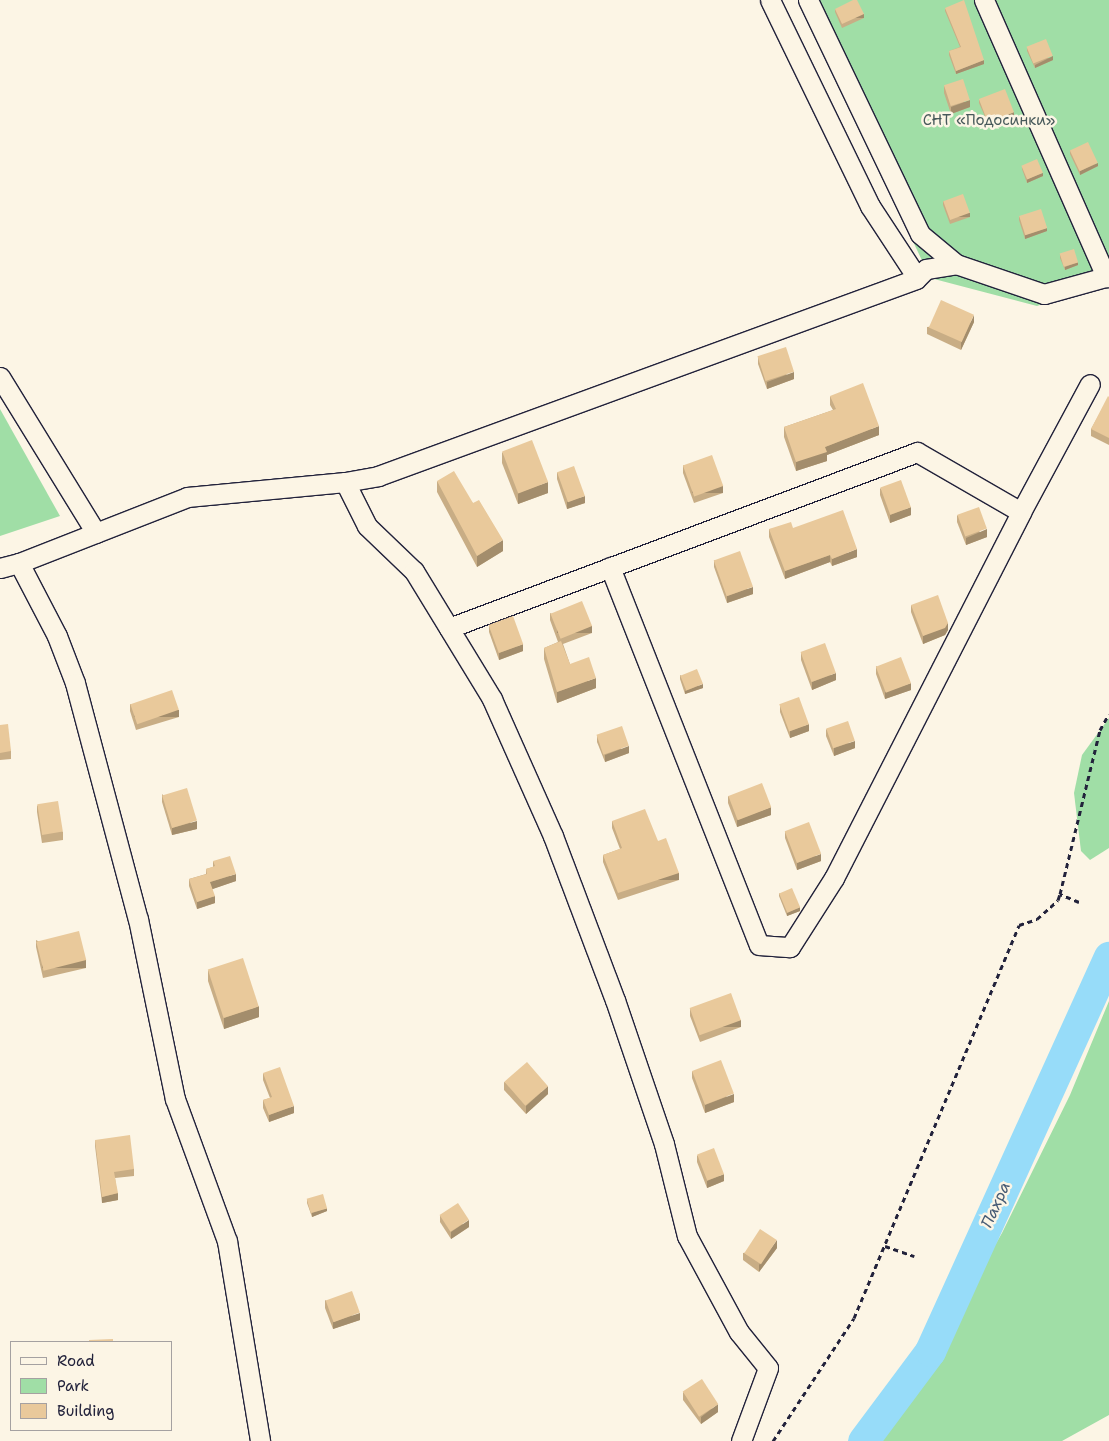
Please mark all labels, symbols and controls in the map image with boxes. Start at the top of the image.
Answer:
park label: СНТ «Подосинки» [923,112,1055,130]
water label: Пахра [977,1179,1015,1231]
legend [10,1341,172,1431]
text: Road [57,1351,95,1371]
text: Park [57,1376,89,1396]
text: Building [57,1401,114,1421]

